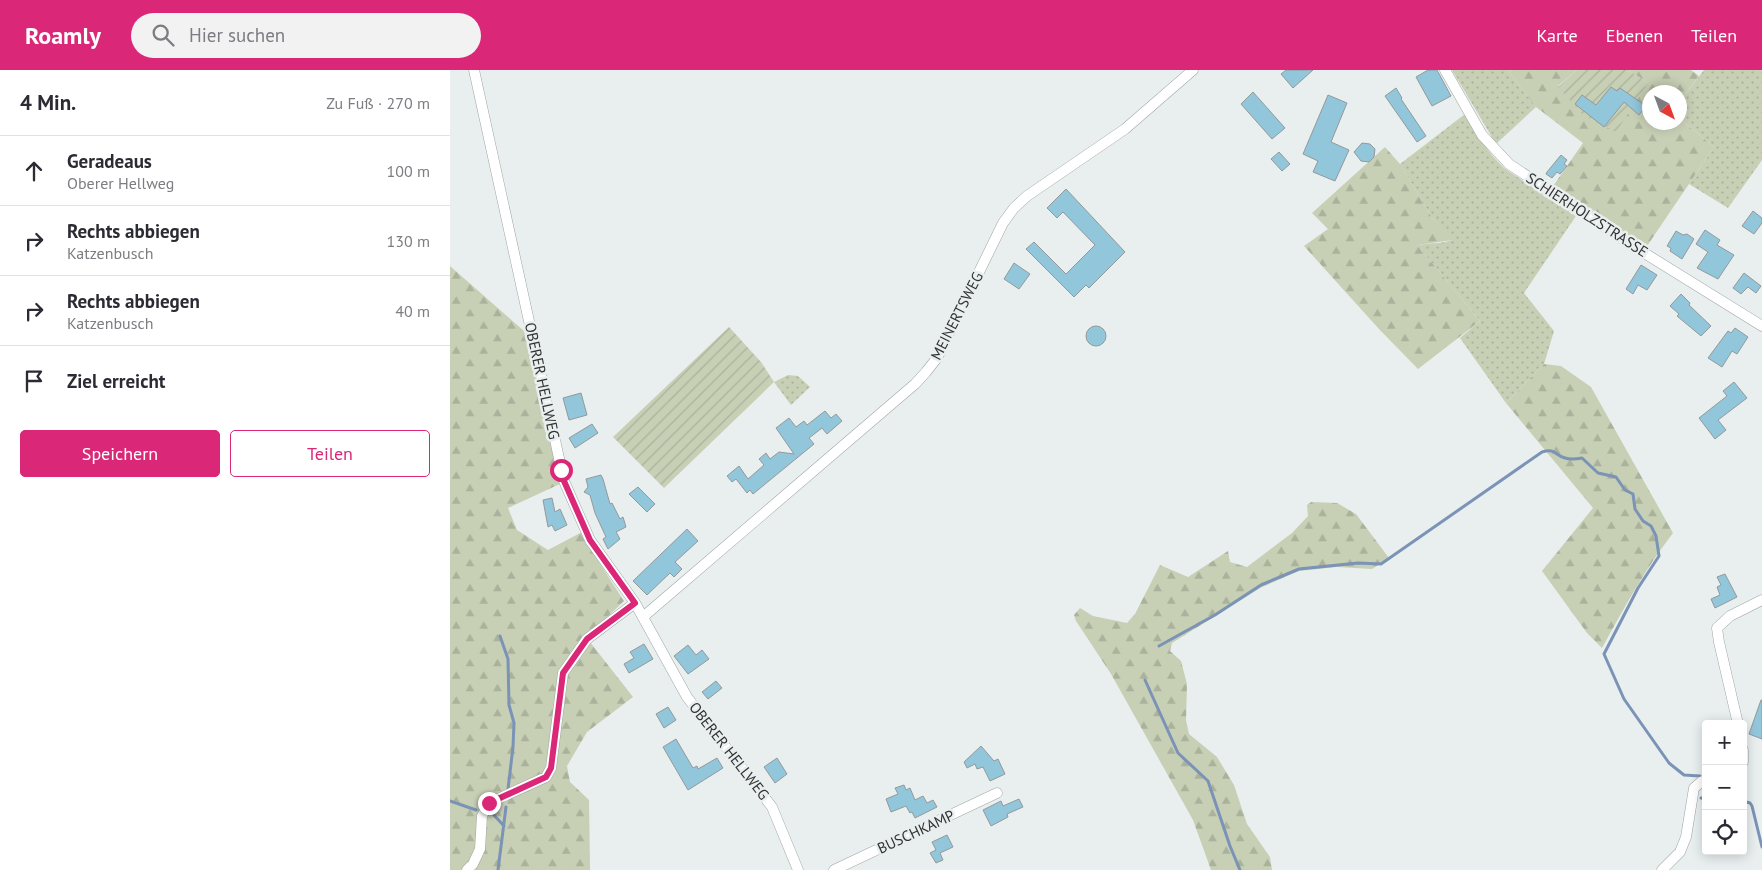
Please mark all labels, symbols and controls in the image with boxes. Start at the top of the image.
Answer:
search box [131,13,481,58]
text: Roamly [25,20,101,51]
icon: search [149,21,177,49]
text: Hier suchen [189,23,285,47]
text: Karte [1537,24,1578,47]
text: Ebenen [1606,24,1663,47]
text: Teilen [1691,24,1737,47]
north arrow [1642,85,1687,130]
text: 4 Min. [20,89,76,116]
text: Zu Fuß · 270 m [326,93,430,113]
text: Geradeaus [67,149,152,173]
icon: ahead [20,157,48,185]
text: 100 m [387,161,430,181]
street label: SCHIERHOLZSTRASSE [1523,168,1652,261]
text: Oberer Hellweg [67,173,174,193]
text: Rechts abbiegen [67,219,200,243]
icon: right [20,227,48,255]
text: 130 m [387,231,430,251]
text: Katzenbusch [67,243,153,263]
street label: MEINERTSWEG [926,269,987,363]
text: Rechts abbiegen [67,289,200,313]
icon: right [20,297,48,325]
text: 40 m [395,301,430,321]
text: Katzenbusch [67,313,153,333]
street label: OBERER HELLWEG [521,321,564,441]
icon: arrive [20,367,48,395]
text: Ziel erreicht [67,369,165,393]
button: Speichern [20,430,220,477]
button: Teilen [230,430,430,477]
route start [550,459,573,482]
street label: OBERER HELLWEG [685,698,774,803]
map controls [1702,720,1747,855]
button: + [1702,720,1747,765]
button: − [1702,765,1747,810]
route end [478,792,501,815]
street label: BUSCHKAMP [874,805,957,858]
button: locate [1702,810,1747,855]

